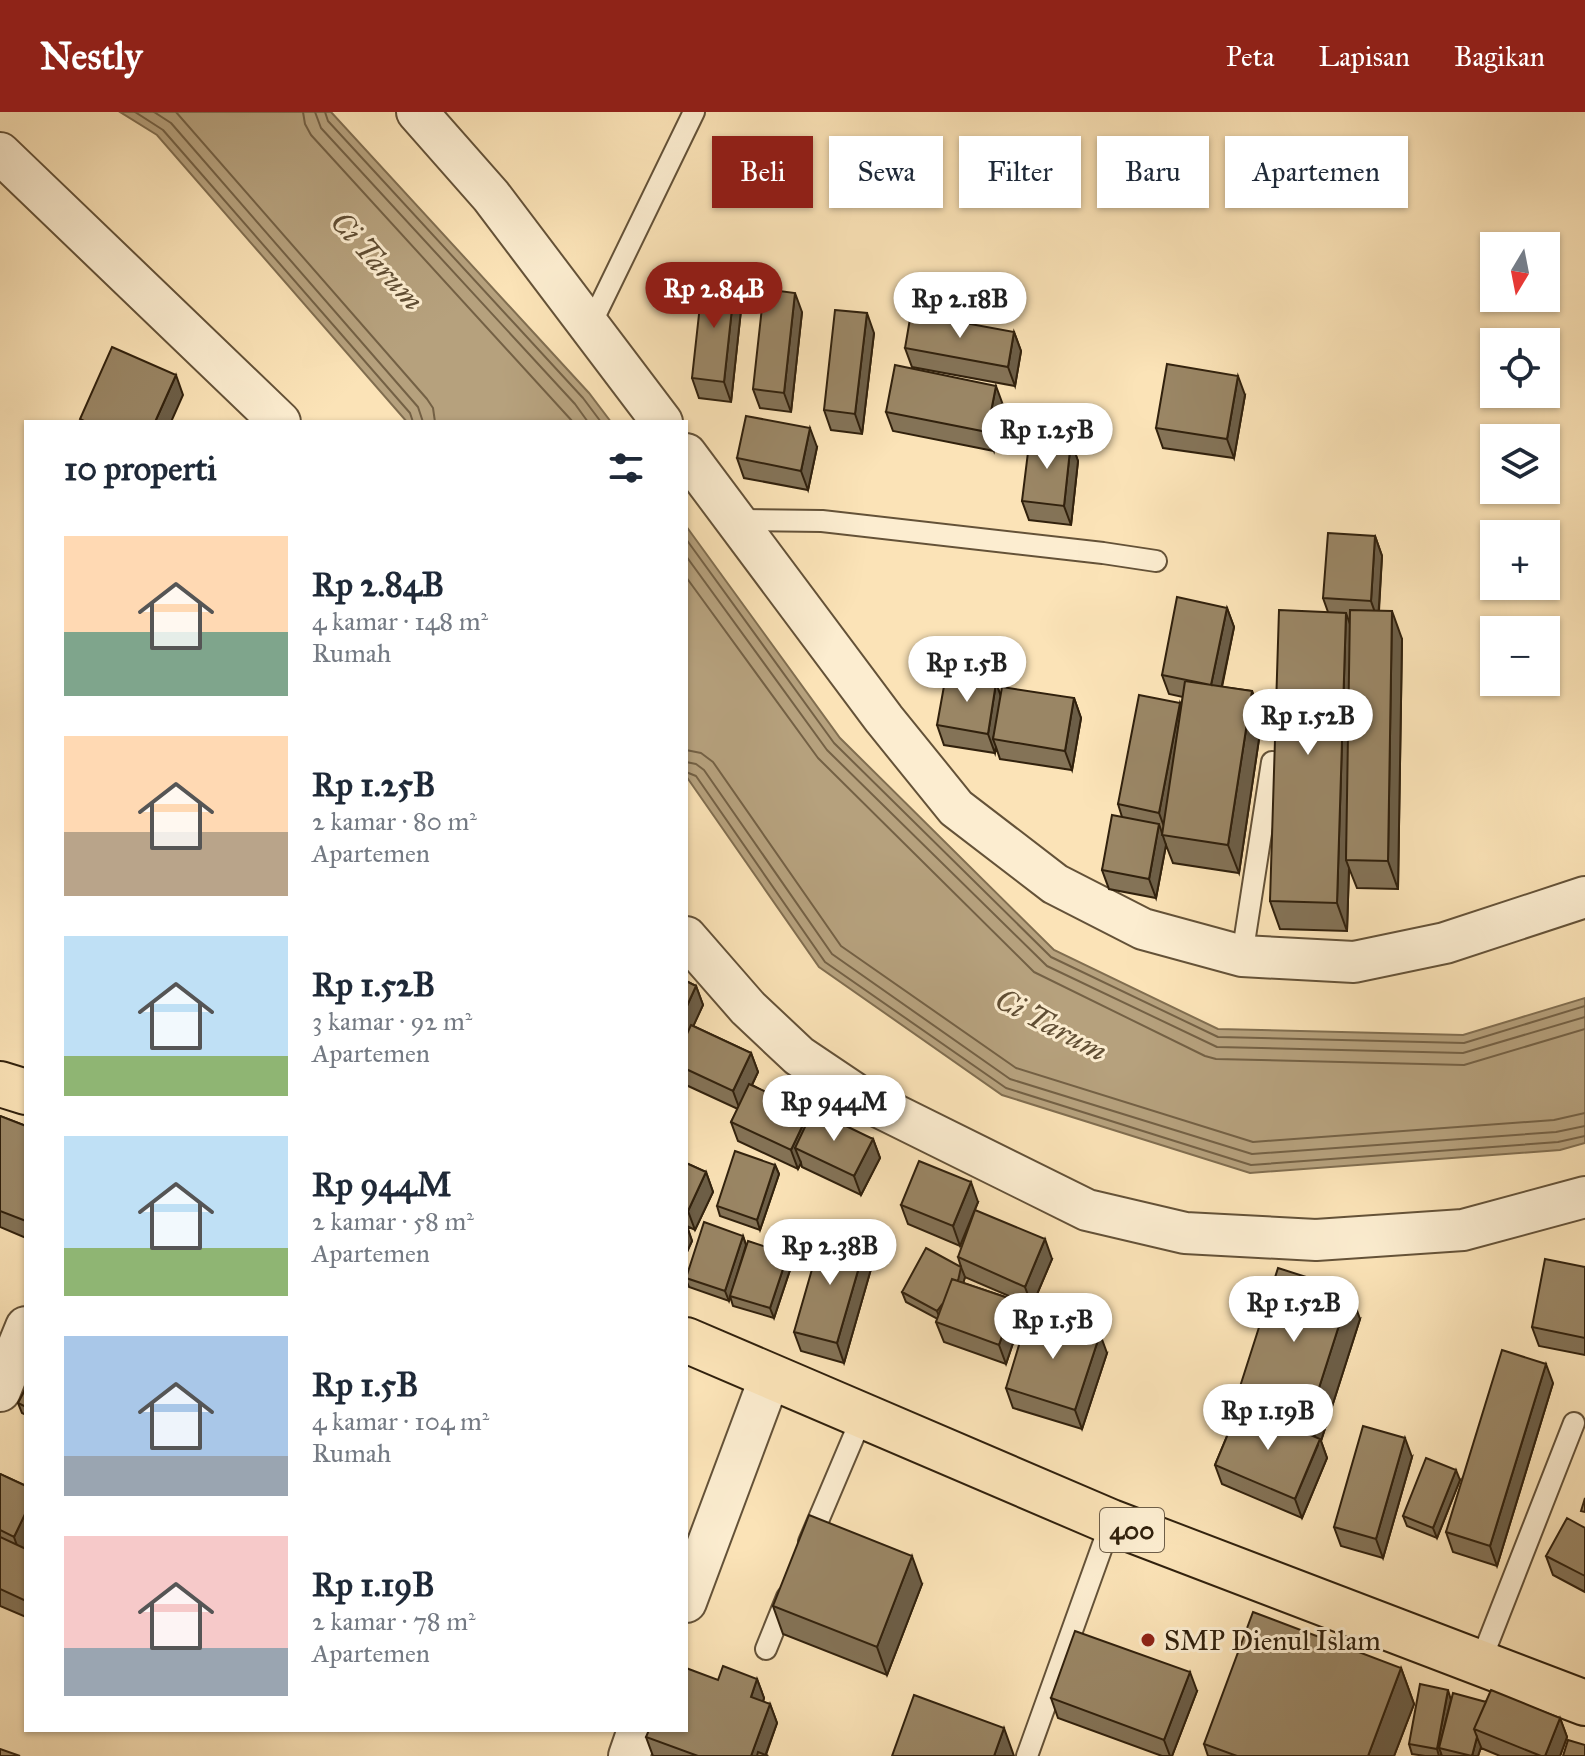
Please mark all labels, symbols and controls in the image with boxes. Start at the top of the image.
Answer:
text: Nestly [40,33,142,79]
text: Peta [1226,39,1275,74]
text: Lapisan [1319,39,1410,74]
text: Bagikan [1454,39,1545,74]
chip: Beli [712,136,813,208]
chip: Sewa [829,136,943,208]
chip: Filter [959,136,1081,208]
chip: Baru [1097,136,1209,208]
chip: Apartemen [1225,136,1408,208]
water label: Ci Tarum [323,204,431,318]
north arrow [1480,232,1560,312]
map controls [1480,232,1560,696]
pin: Rp 2.84B [631,262,797,330]
text: Rp 2.84B [663,272,765,304]
pin: Rp 2.18B [877,272,1043,340]
text: Rp 2.18B [912,282,1008,314]
button: locate [1480,328,1560,408]
pin: Rp 1.25B [964,403,1130,471]
text: Rp 1.25B [1000,413,1094,445]
button: layers [1480,424,1560,504]
icon: filters [604,446,648,490]
text: 10 properti [64,448,217,489]
button: + [1480,520,1560,600]
text: Rp 2.84B [312,564,444,605]
icon: home [128,568,224,664]
text: 4 kamar · 148 m² [312,605,488,637]
button: − [1480,616,1560,696]
pin: Rp 1.5B [893,636,1041,704]
text: Rumah [312,637,391,669]
text: Rp 1.5B [926,646,1008,678]
pin: Rp 1.52B [1225,689,1391,757]
text: Rp 1.52B [1261,699,1355,731]
text: Rp 1.25B [312,764,436,805]
icon: home [128,768,224,864]
text: 2 kamar · 80 m² [312,805,477,837]
text: Apartemen [312,837,430,869]
text: Rp 1.52B [312,964,435,1005]
icon: home [128,968,224,1064]
water label: Ci Tarum [989,981,1113,1069]
text: 3 kamar · 92 m² [312,1005,472,1037]
text: Apartemen [312,1037,430,1069]
pin: Rp 944M [760,1075,908,1143]
text: Rp 944M [781,1085,887,1117]
text: Rp 944M [312,1164,451,1205]
icon: home [128,1168,224,1264]
text: 2 kamar · 58 m² [312,1205,474,1237]
pin: Rp 2.38B [747,1219,913,1287]
text: Rp 2.38B [781,1229,879,1261]
text: Apartemen [312,1237,430,1269]
pin: Rp 1.52B [1211,1276,1377,1344]
text: Rp 1.52B [1247,1286,1341,1318]
pin: Rp 1.5B [979,1293,1127,1361]
text: Rp 1.5B [1012,1303,1094,1335]
text: Rp 1.5B [312,1364,419,1405]
icon: home [128,1368,224,1464]
pin: Rp 1.19B [1185,1384,1351,1452]
text: Rp 1.19B [1221,1394,1315,1426]
text: 4 kamar · 104 m² [312,1405,489,1437]
text: Rumah [312,1437,391,1469]
road number: 400 [1100,1508,1164,1552]
text: Rp 1.19B [312,1564,435,1605]
icon: home [128,1568,224,1664]
text: 2 kamar · 78 m² [312,1605,476,1637]
place label: SMP Dienul Islam [1164,1623,1381,1658]
marker: SMP Dienul Islam [1139,1631,1157,1649]
text: Apartemen [312,1637,430,1669]

